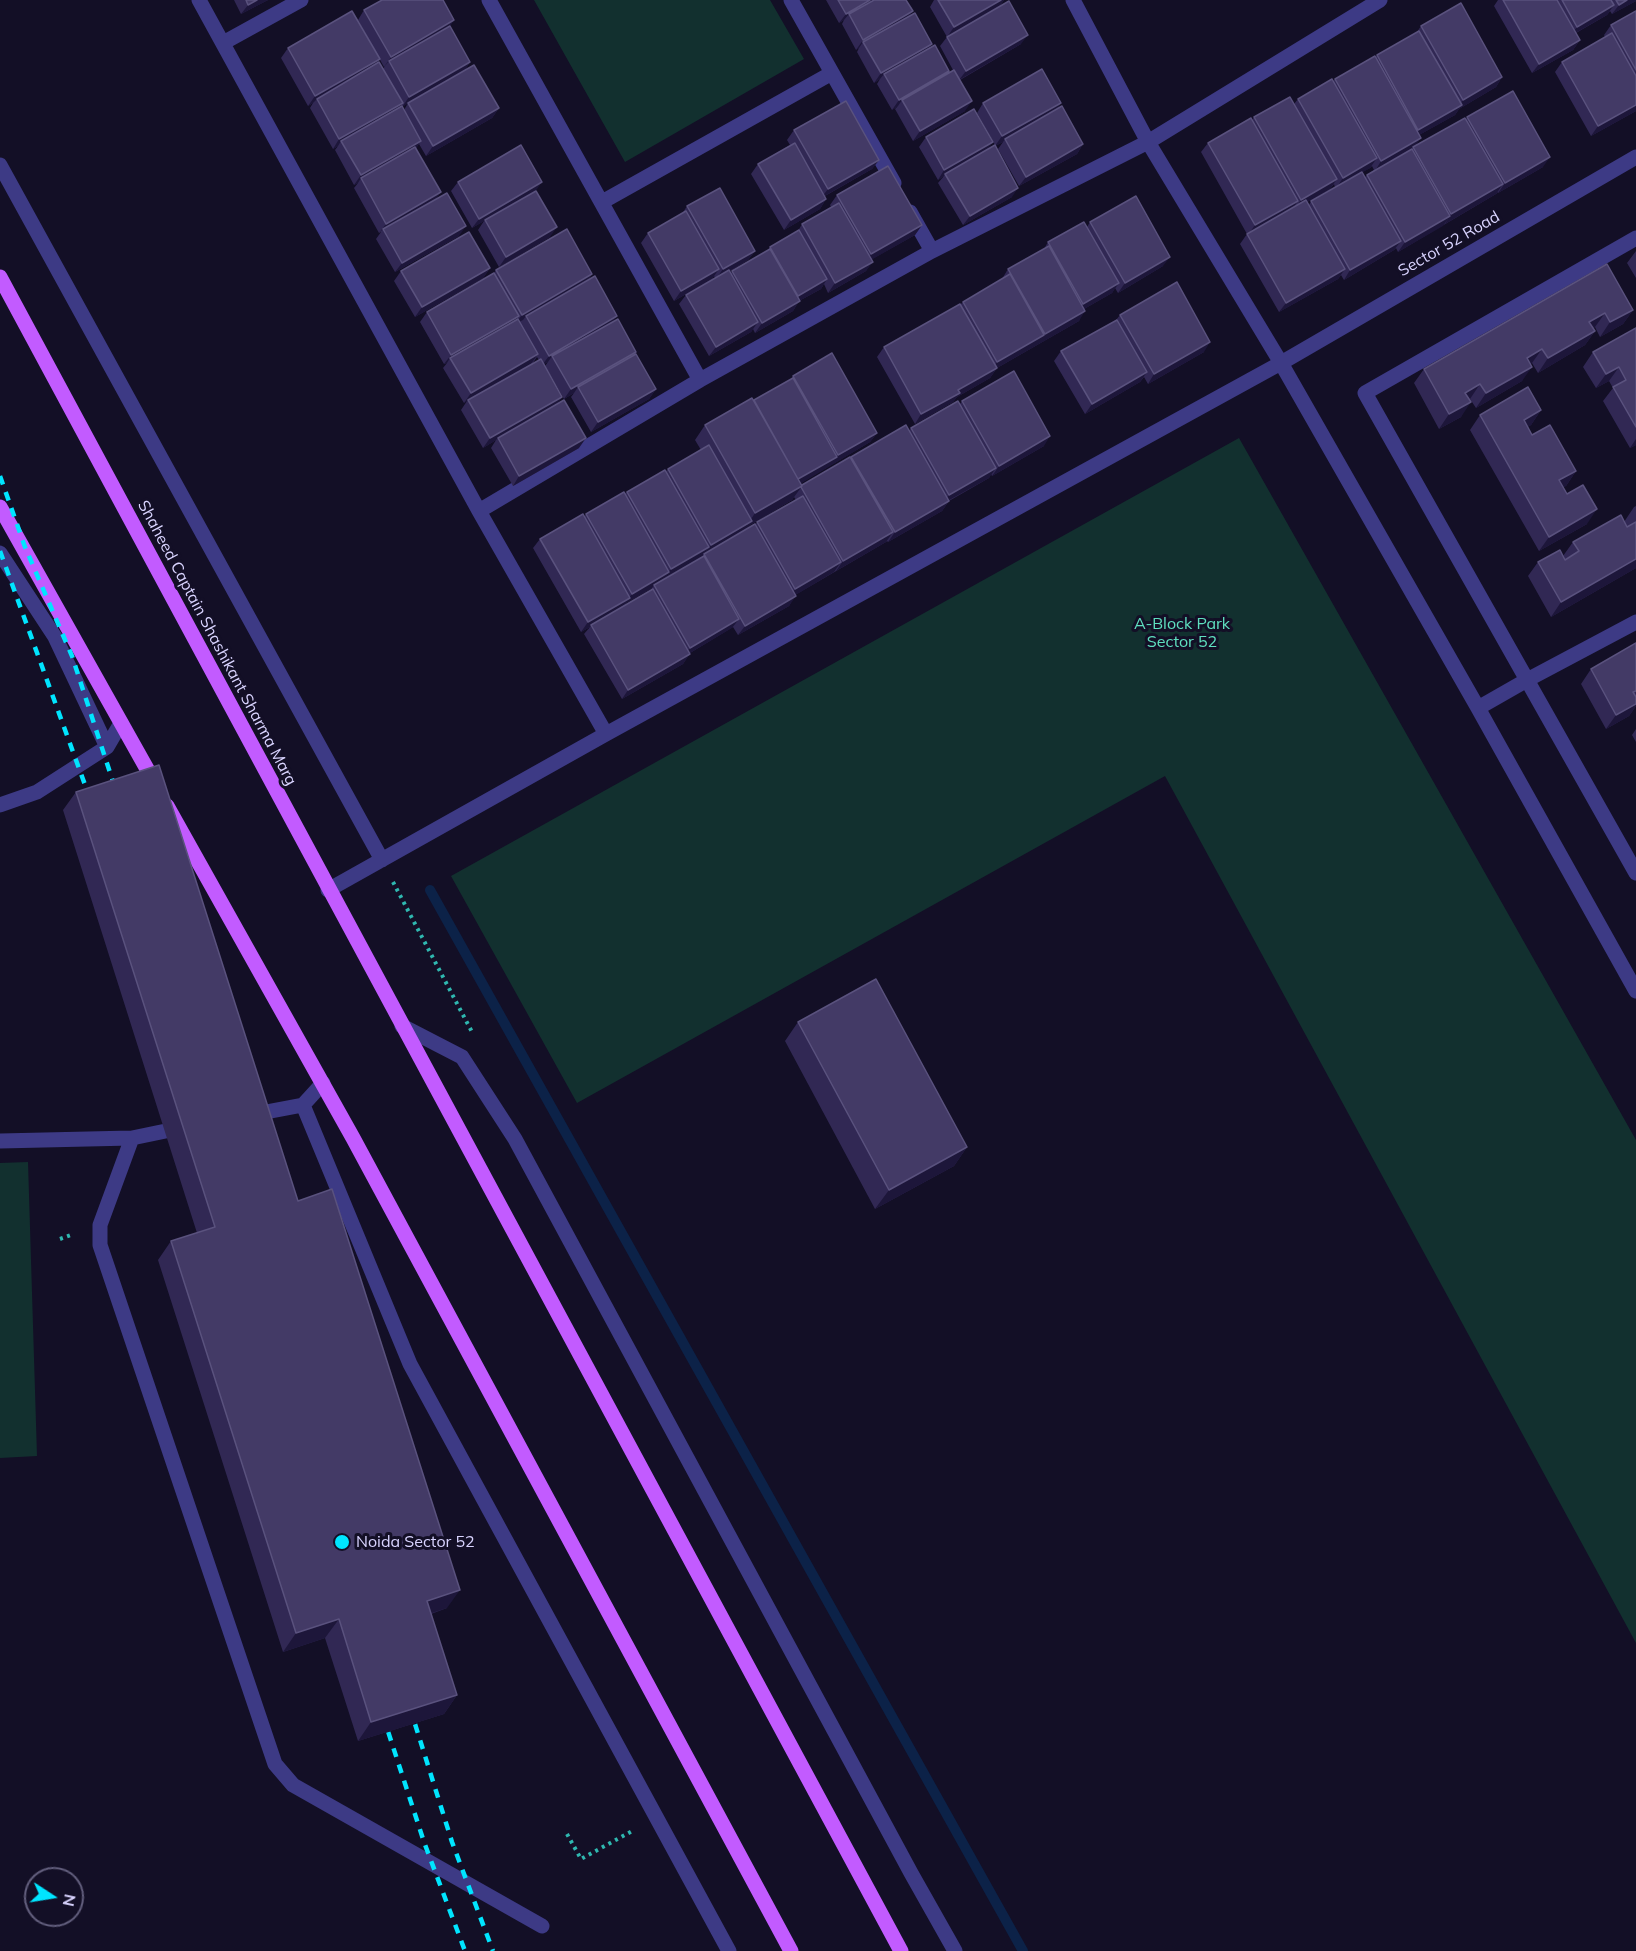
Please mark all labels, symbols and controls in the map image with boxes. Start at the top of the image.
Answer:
street label: Sector 52 Road [1395,207,1503,281]
street label: Shaheed Captain Shashikant Sharma Marg [133,497,301,789]
park label: A-Block Park Sector 52 [1134,614,1230,652]
place label: Noida Sector 52 [356,1532,475,1552]
marker: Noida Sector 52 [333,1533,351,1551]
north arrow [24,1867,84,1927]
text: N [59,1892,81,1908]

